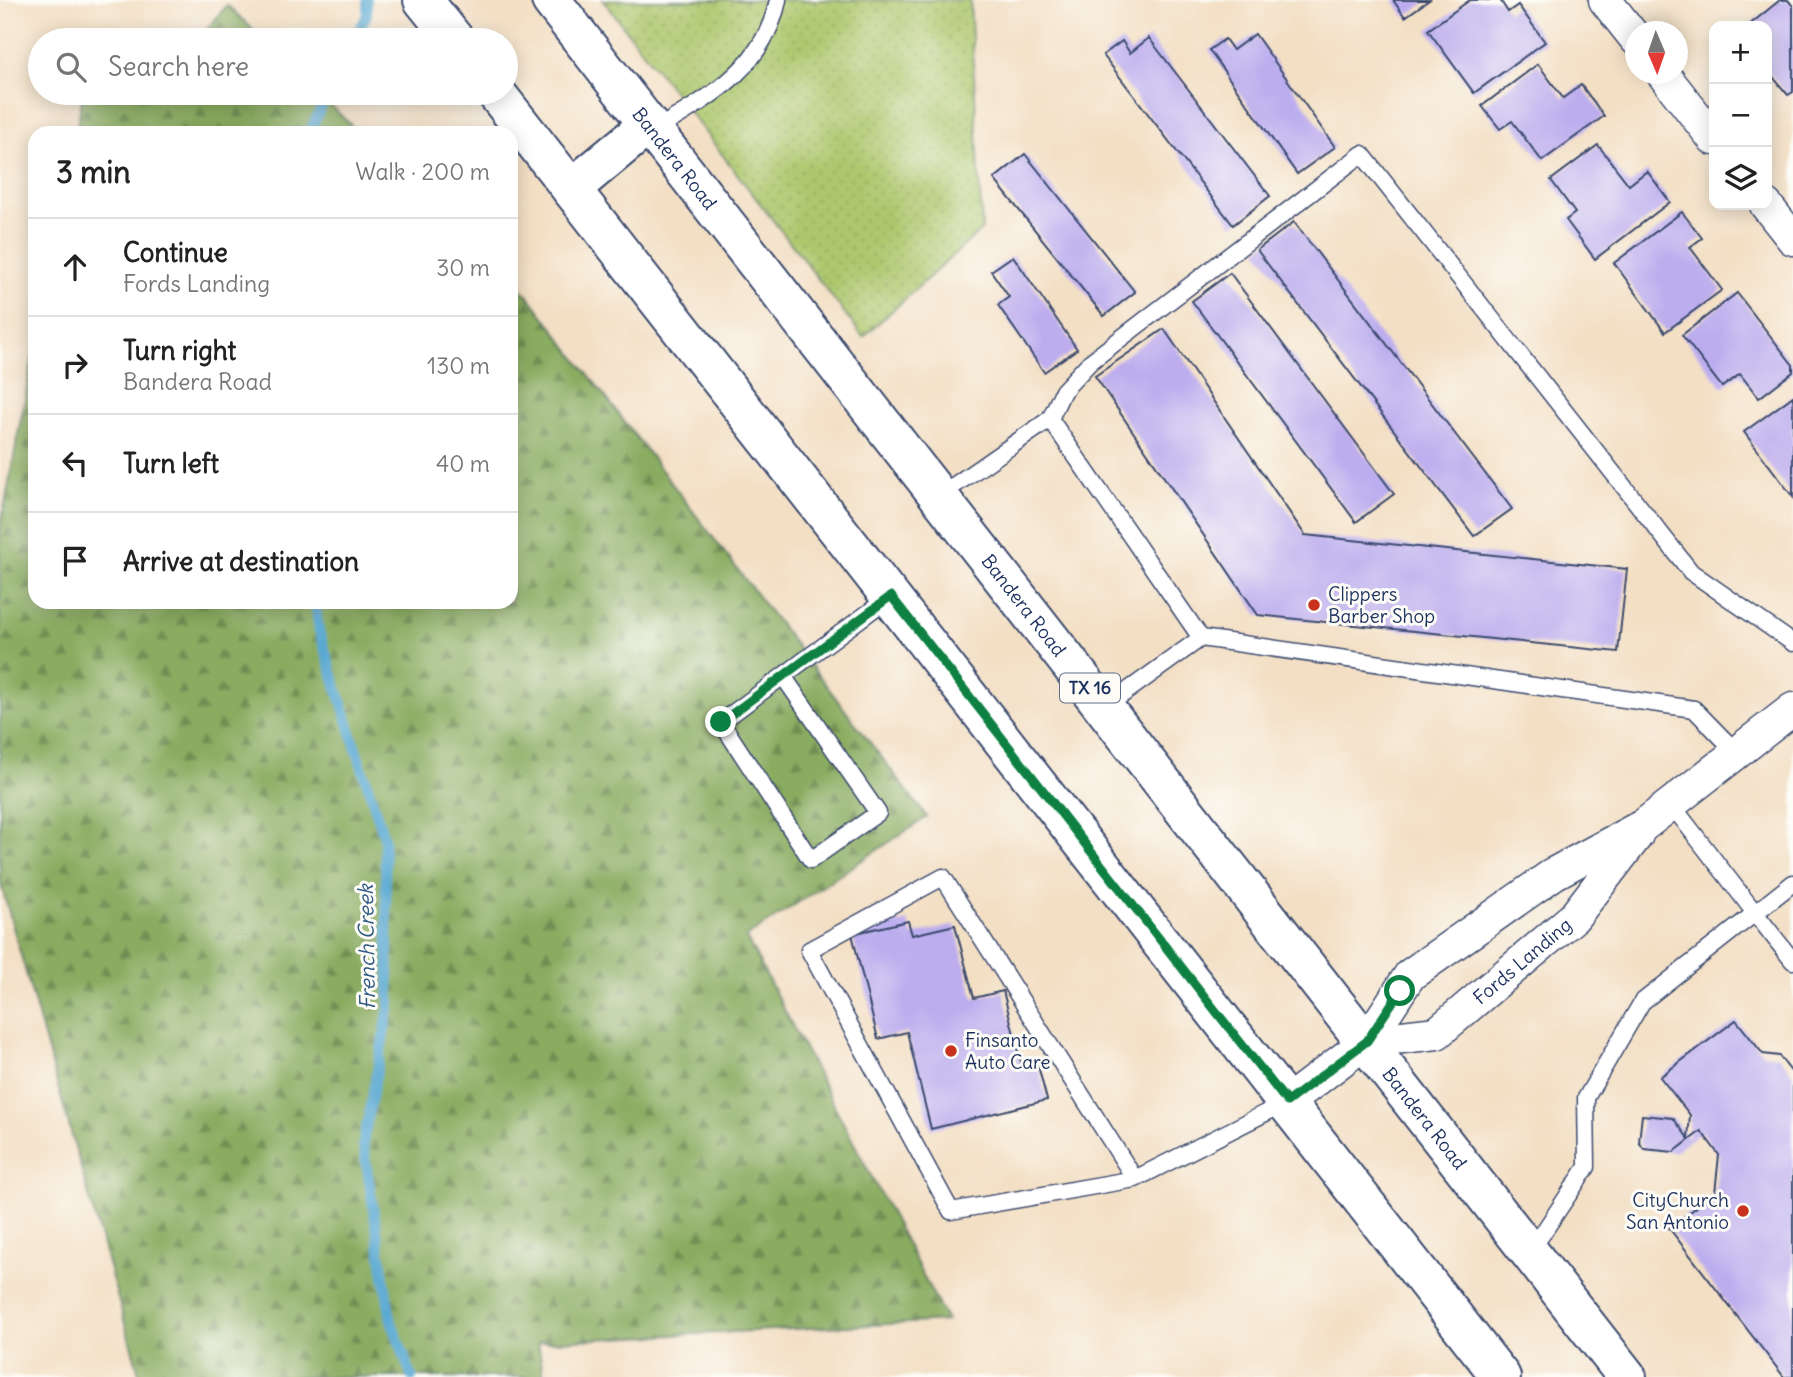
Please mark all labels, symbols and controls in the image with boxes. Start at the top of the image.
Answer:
north arrow [1625,21,1688,84]
map controls [1709,21,1772,210]
button: + [1709,21,1772,84]
search box [28,28,518,105]
icon: search [52,48,90,86]
text: Search here [108,50,249,83]
button: − [1709,84,1772,147]
street label: Bandera Road [627,102,722,214]
button: layers [1709,147,1772,210]
text: 3 min [56,153,131,191]
text: Walk · 200 m [355,157,490,186]
text: Continue [123,236,228,269]
icon: ahead [56,248,94,286]
text: 30 m [436,253,490,282]
text: Fords Landing [123,269,270,298]
text: Turn right [123,334,236,367]
icon: right [56,346,94,384]
text: 130 m [427,351,490,380]
text: Bandera Road [123,367,272,396]
icon: left [56,444,94,482]
text: Turn left [123,447,219,480]
text: 40 m [436,449,490,478]
icon: arrive [56,542,94,580]
text: Arrive at destination [123,545,359,578]
street label: Bandera Road [976,549,1071,661]
place label: Clippers Barber Shop [1328,582,1435,628]
marker: Clippers Barber Shop [1306,597,1322,613]
road number: TX 16 [1060,674,1120,702]
route end [705,706,736,737]
water label: French Creek [352,883,381,1010]
street label: Fords Landing [1468,912,1576,1009]
route start [1384,975,1415,1006]
place label: Finsanto Auto Care [965,1028,1051,1074]
marker: Finsanto Auto Care [943,1043,959,1059]
street label: Bandera Road [1377,1062,1472,1174]
place label: CityChurch San Antonio [1626,1188,1729,1234]
marker: CityChurch San Antonio [1735,1203,1751,1219]

